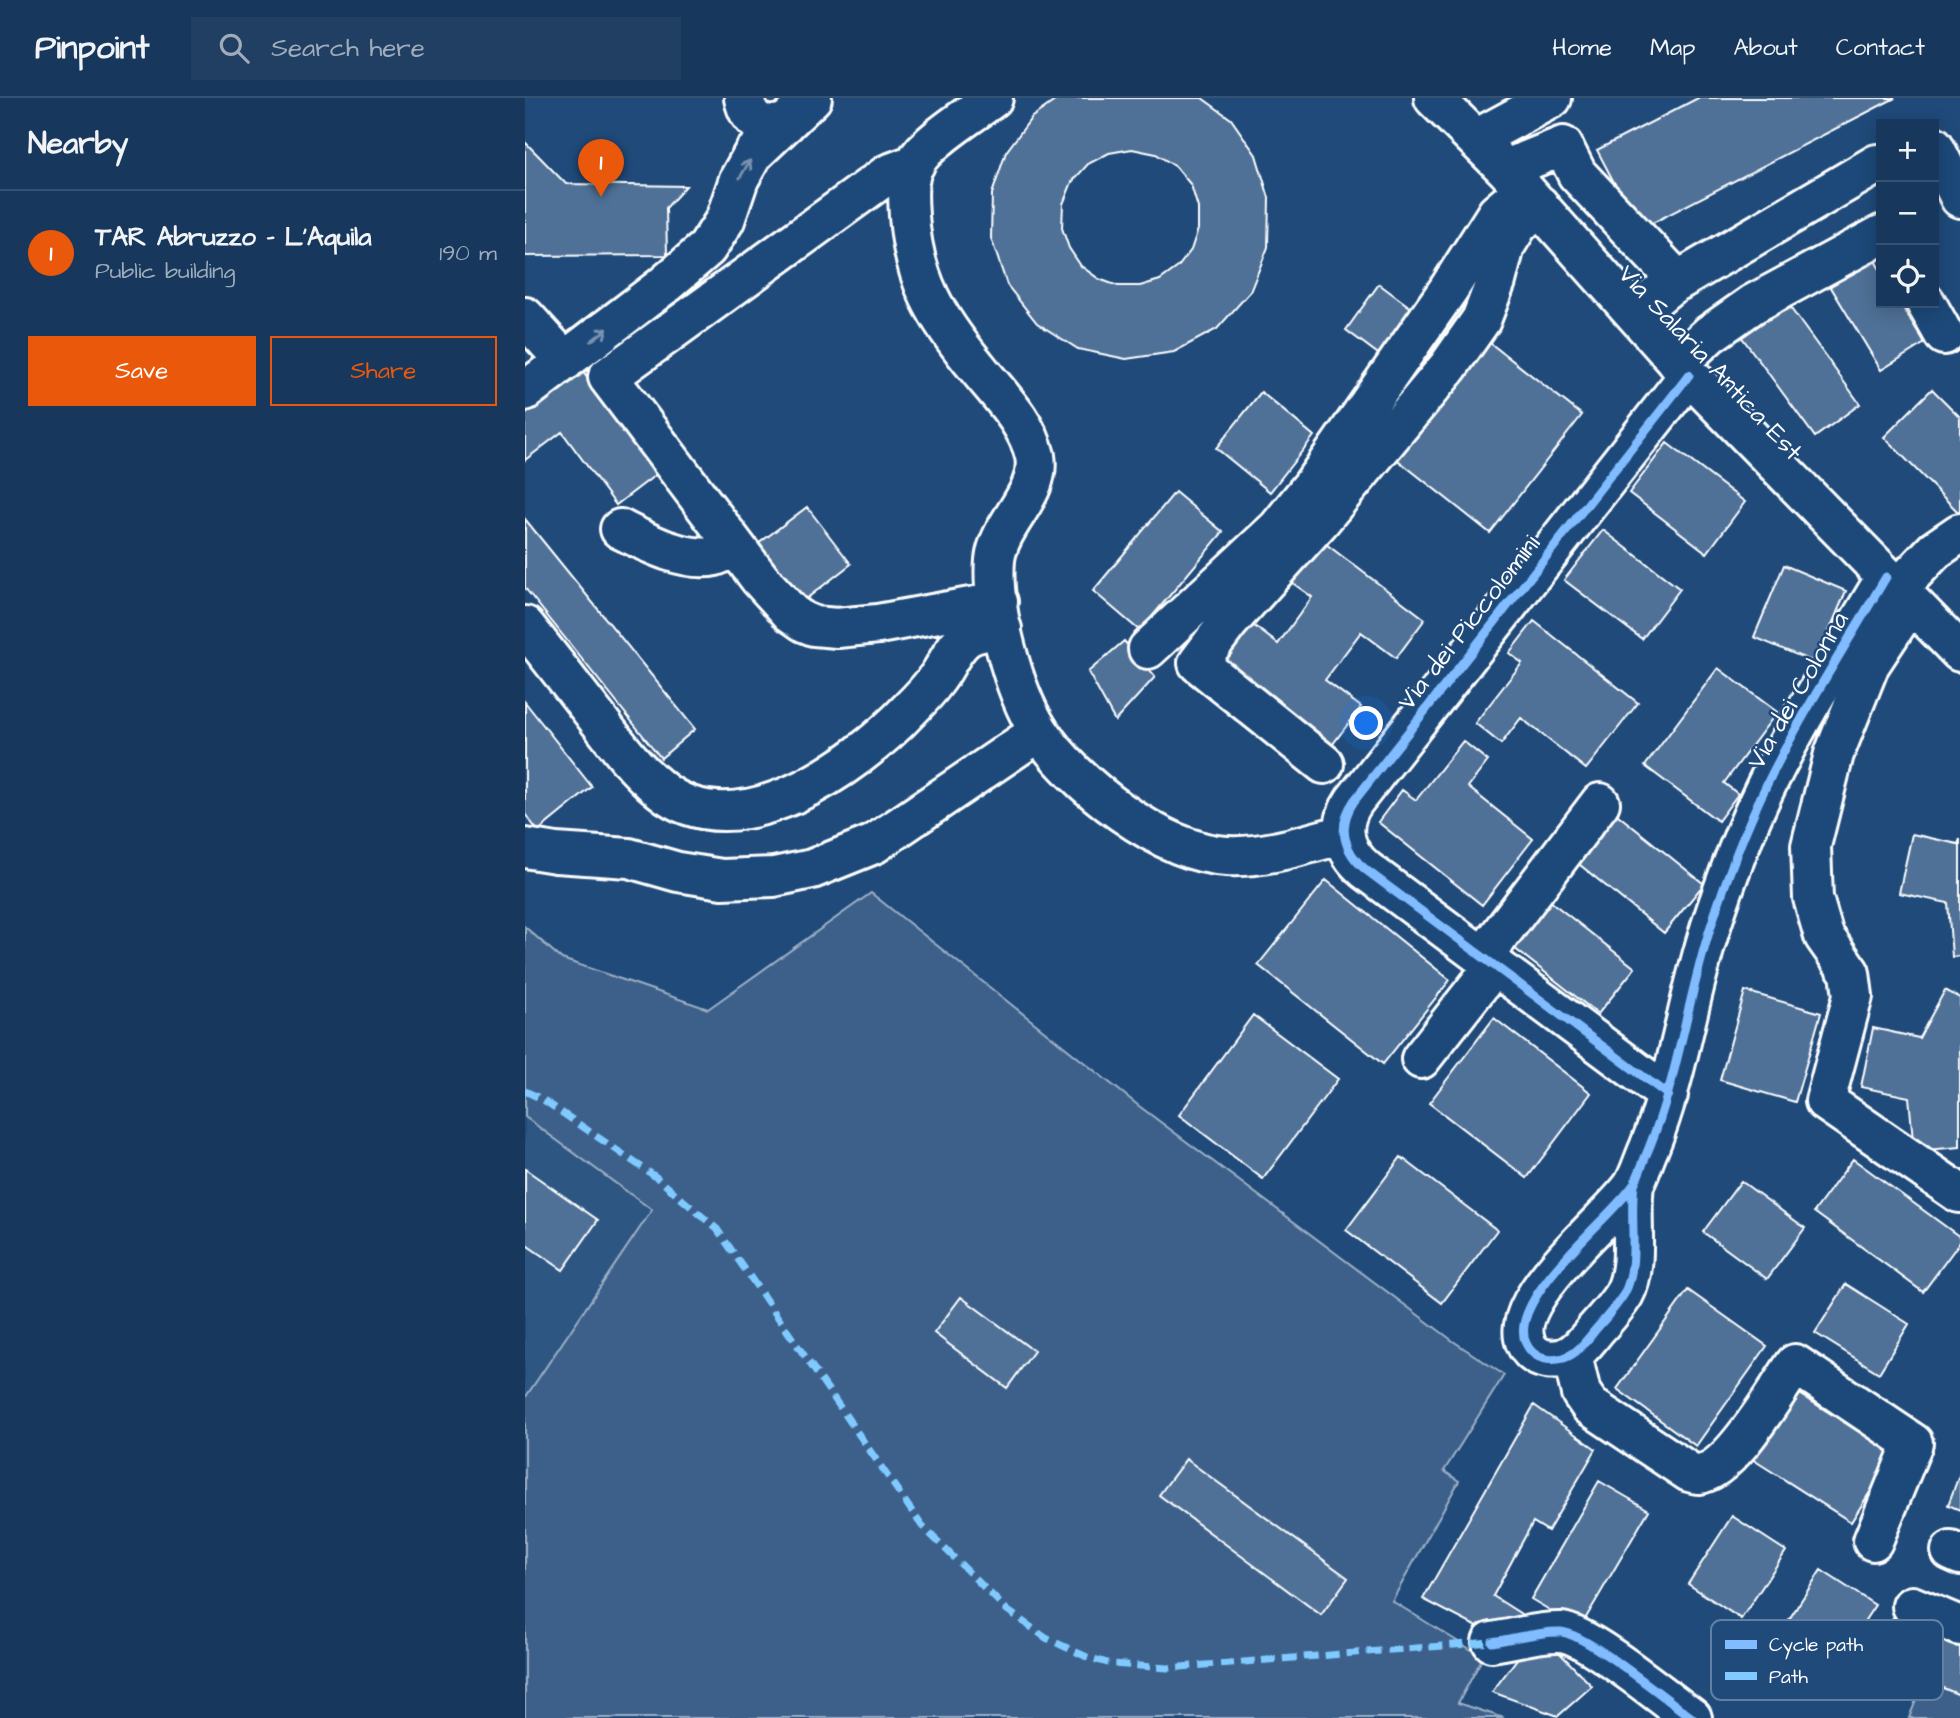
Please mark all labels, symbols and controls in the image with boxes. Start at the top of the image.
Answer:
search box [191,17,681,80]
text: Pinpoint [35,25,149,71]
icon: search [215,29,253,67]
text: Search here [271,30,425,66]
text: Home [1552,31,1612,65]
text: Map [1650,31,1695,65]
text: About [1733,31,1798,65]
text: Contact [1836,31,1925,65]
map controls [1876,119,1939,308]
button: + [1876,119,1939,182]
text: Nearby [28,123,128,165]
pin: 1 [578,139,624,197]
one-way arrow [738,159,752,179]
button: − [1876,182,1939,245]
text: TAR Abruzzo - L'Aquila [95,219,372,255]
text: 1 [50,237,52,269]
text: 190 m [439,237,497,269]
button: locate [1876,245,1939,308]
text: Public building [95,255,235,287]
street label: Via Salaria Antica Est [1610,257,1811,469]
one-way arrow [589,328,608,342]
button: Save [28,336,256,406]
button: Share [270,336,497,406]
street label: Via dei Piccolomini [1389,527,1549,718]
street label: Via dei Colonna [1738,605,1858,776]
your location [1349,706,1383,740]
legend [1711,1620,1943,1700]
text: Cycle path [1769,1632,1864,1660]
text: Path [1769,1664,1808,1691]

